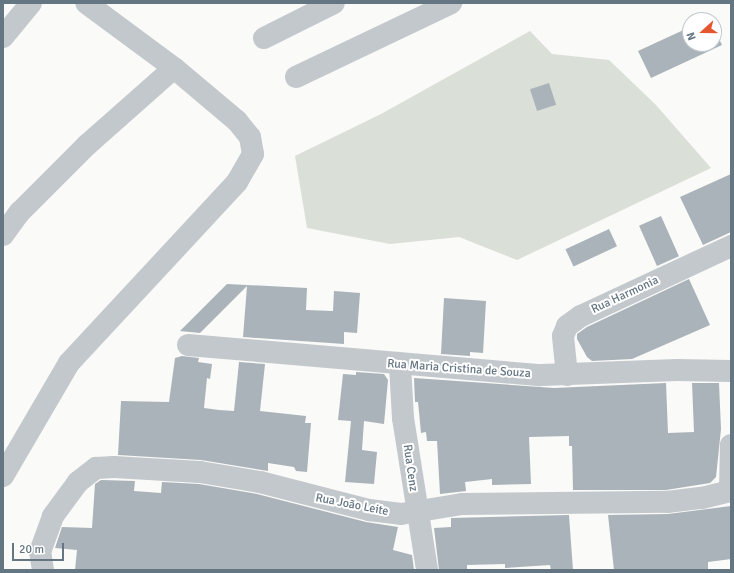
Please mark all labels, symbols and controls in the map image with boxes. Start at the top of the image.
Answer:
north arrow [682,12,722,52]
text: N [684,30,699,42]
street label: Rua Harmonia [589,273,661,317]
street label: Rua Maria Cristina de Souza [387,357,531,381]
street label: Rua Cenz [400,444,420,492]
street label: Rua João Leite [314,491,390,519]
scale bar [14,535,66,561]
text: 20 m [19,542,44,557]

